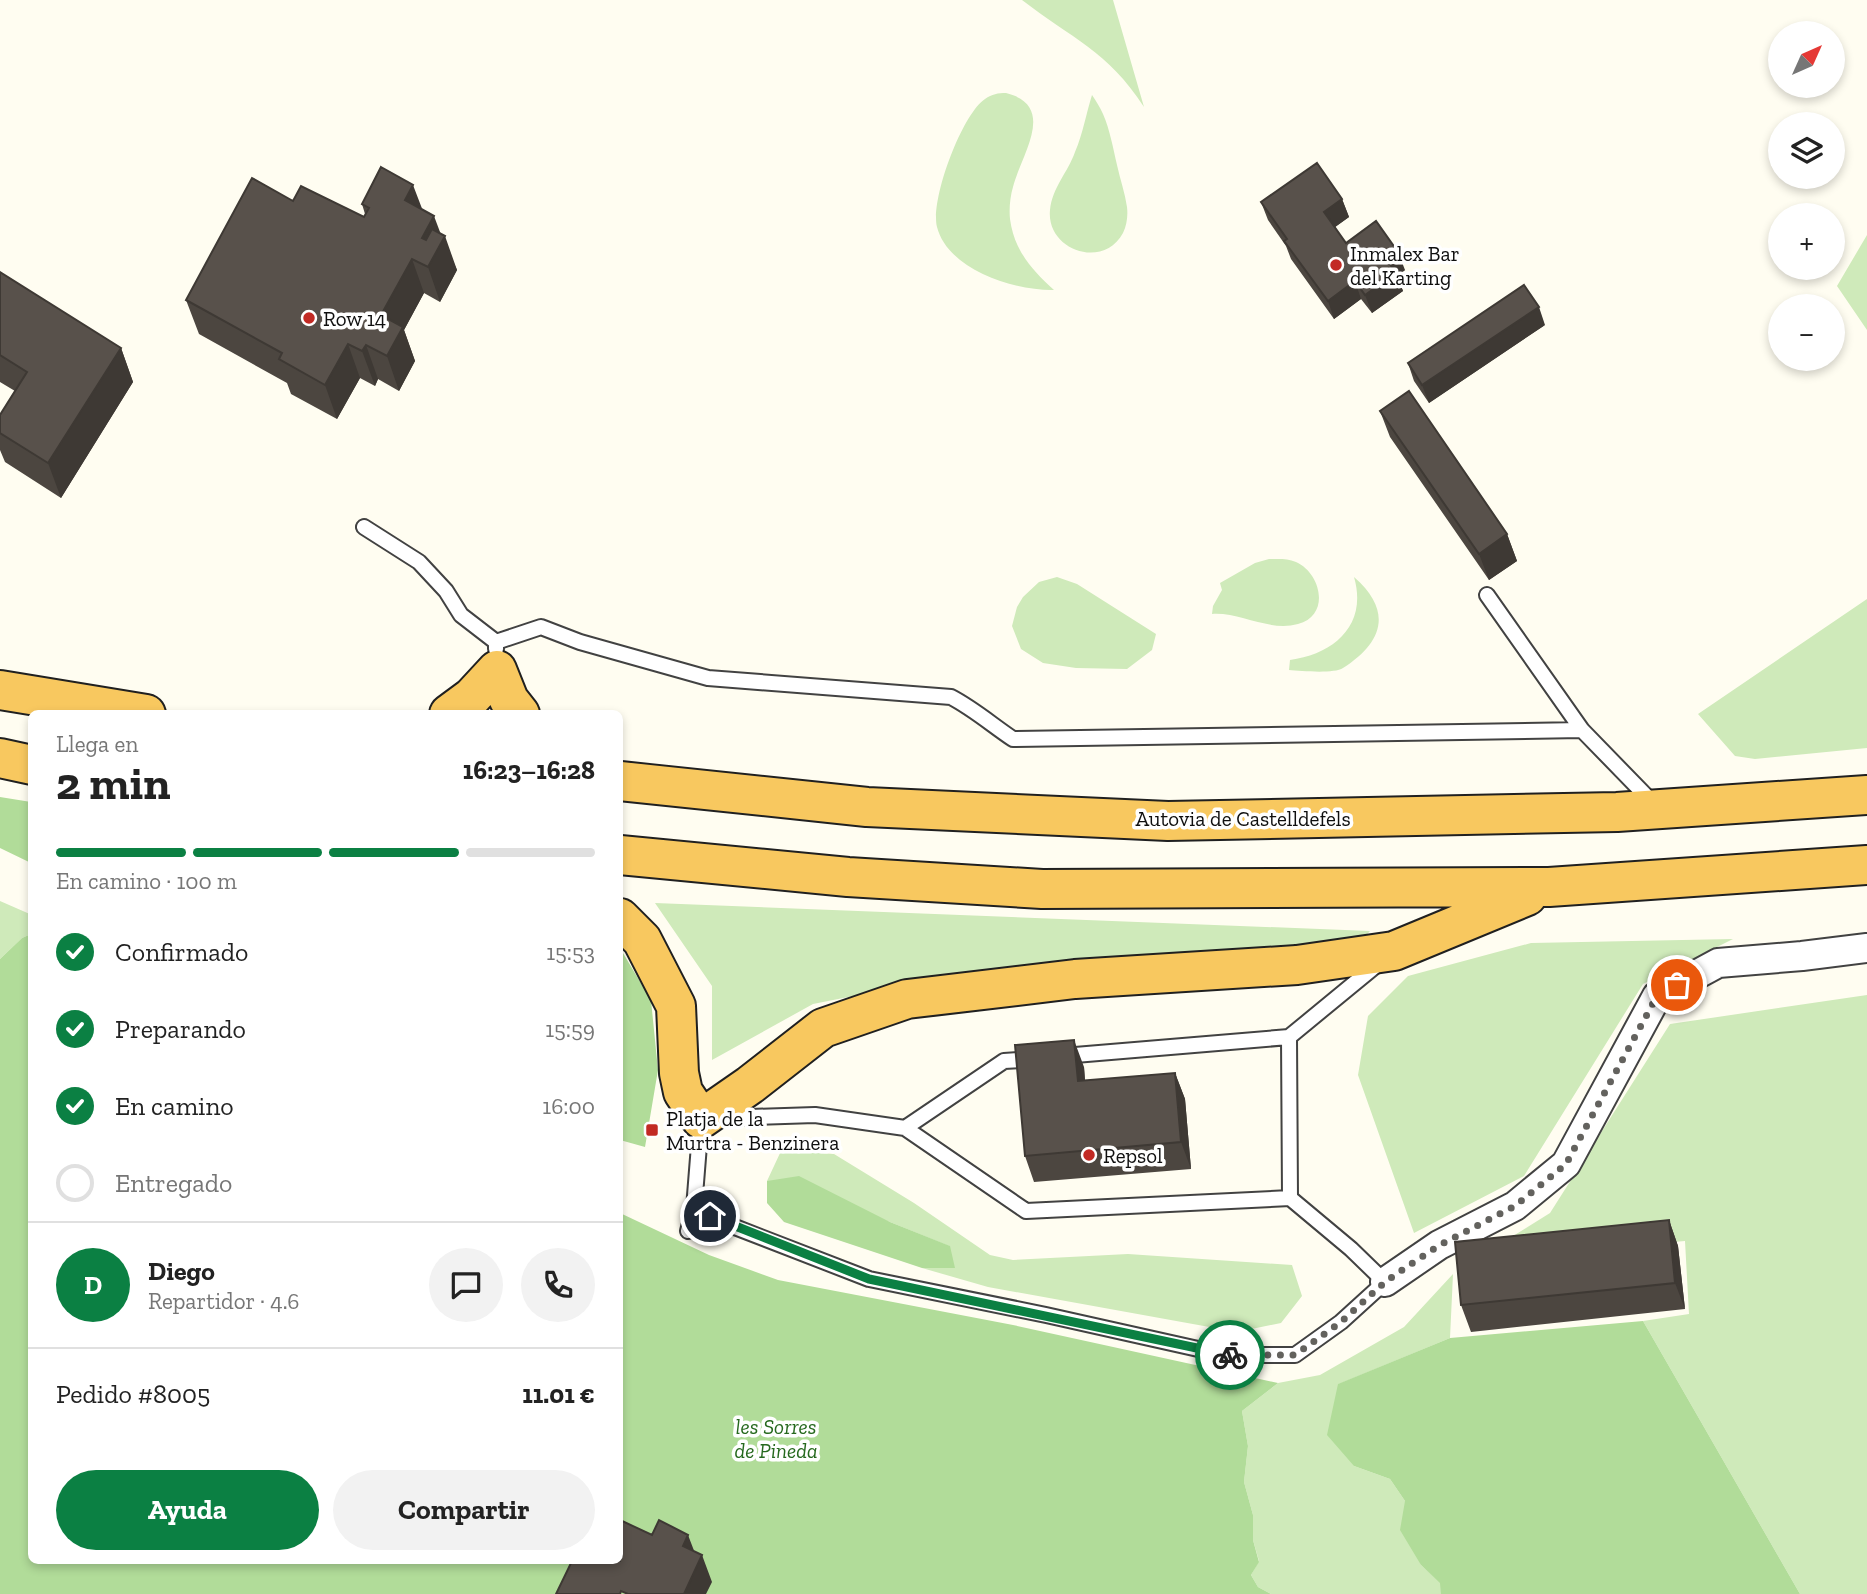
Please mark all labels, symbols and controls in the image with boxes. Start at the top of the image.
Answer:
north arrow [1768,21,1844,98]
map controls [1768,21,1845,371]
button: layers [1768,112,1845,189]
button: + [1768,203,1845,280]
place label: Inmalex Bar del Karting [1350,241,1460,290]
marker: Inmalex Bar del Karting [1328,257,1344,273]
button: − [1768,294,1845,371]
place label: Row 14 [323,306,386,331]
marker: Row 14 [301,310,317,326]
text: Llega en [56,730,138,758]
text: 16:23–16:28 [463,754,595,786]
text: 2 min [56,756,171,811]
street label: Autovia de Castelldefels [1135,806,1351,831]
text: En camino · 100 m [56,867,237,895]
icon: check [56,933,94,971]
text: Confirmado [115,936,248,968]
text: 15:53 [546,938,595,966]
pin [1647,955,1707,1015]
icon: bag [1658,966,1696,1004]
icon: check [56,1010,94,1048]
text: Preparando [115,1013,246,1045]
text: 15:59 [545,1015,595,1043]
icon: check [56,1087,94,1125]
text: En camino [115,1090,234,1122]
text: 16:00 [542,1092,595,1120]
place label: Platja de la Murtra - Benzinera [666,1106,839,1155]
marker: Platja de la Murtra - Benzinera [644,1122,660,1138]
place label: Repsol [1103,1143,1163,1168]
marker: Repsol [1081,1147,1097,1163]
text: Entregado [115,1167,232,1199]
pin [680,1186,740,1246]
icon: home [691,1197,729,1235]
button: chat [429,1248,503,1322]
button: phone [521,1248,595,1322]
text: Diego [148,1255,215,1287]
text: D [84,1269,102,1301]
text: Repartidor · 4.6 [148,1287,299,1315]
courier [1195,1320,1265,1390]
icon: bike [1211,1336,1249,1374]
text: Pedido #8005 [56,1378,210,1410]
text: 11.01 € [522,1378,595,1410]
park label: les Sorres de Pineda [734,1414,818,1463]
button: Ayuda [56,1470,319,1550]
button: Compartir [333,1470,595,1550]

